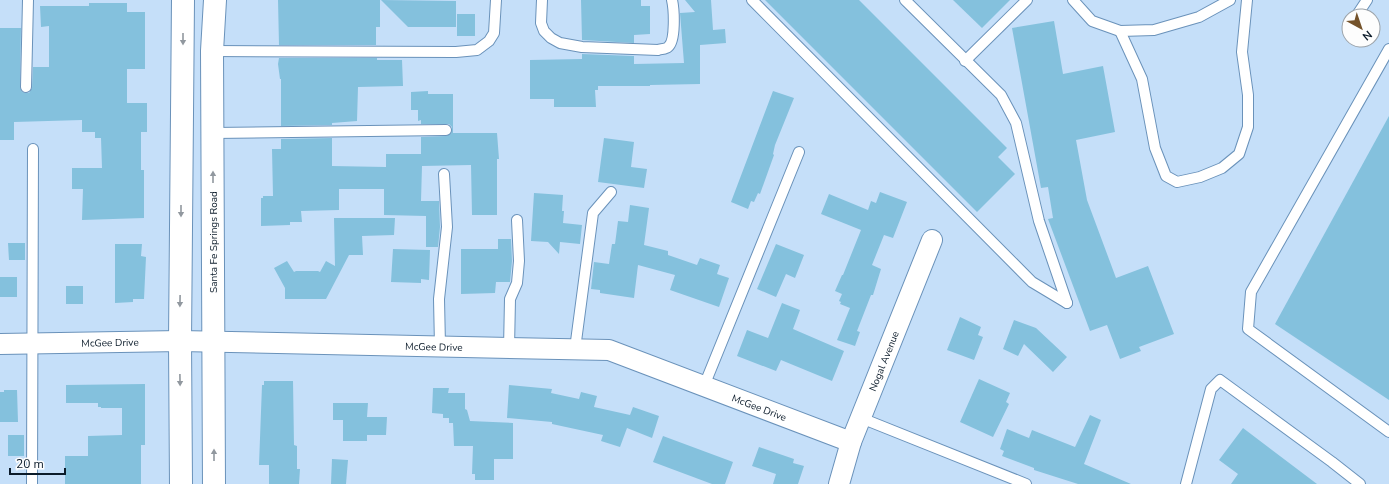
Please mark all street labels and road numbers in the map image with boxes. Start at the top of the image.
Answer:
street label: Santa Fe Springs Road [207,191,221,293]
street label: Nogal Avenue [866,329,903,394]
street label: McGee Drive [81,336,139,351]
street label: McGee Drive [405,340,463,355]
street label: McGee Drive [730,391,788,425]

